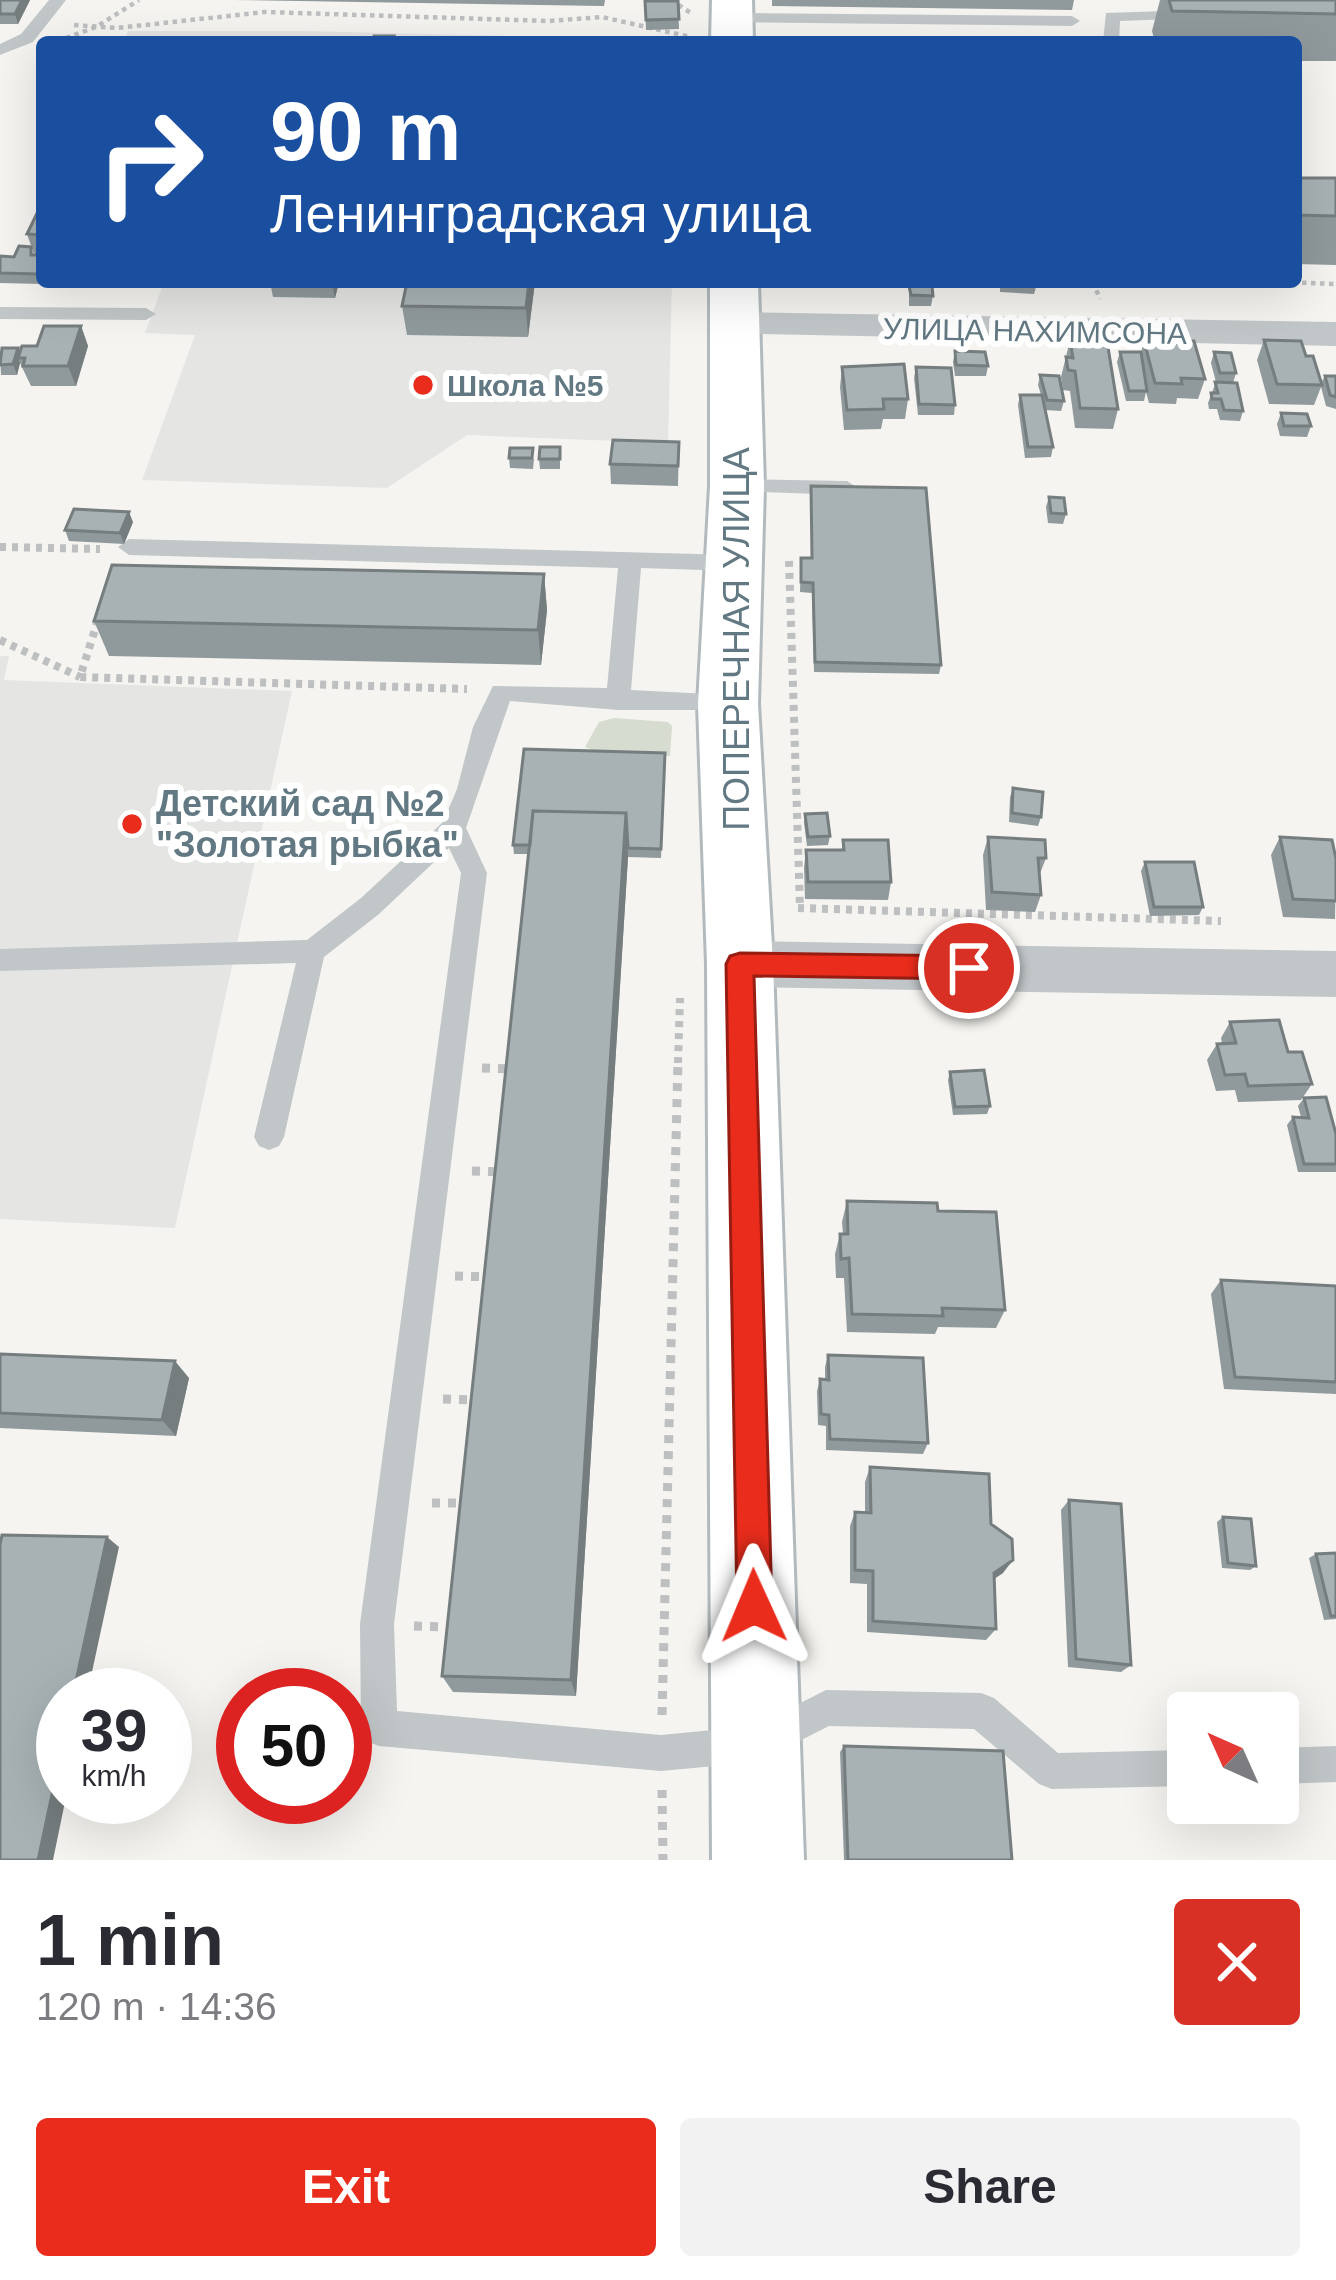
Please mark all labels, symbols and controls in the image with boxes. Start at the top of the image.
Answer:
icon: right [72,84,228,240]
text: 90 m [270,84,461,178]
text: Ленинградская улица [270,183,811,243]
street label: УЛИЦА НАХИМСОНА [883,312,1187,350]
place label: Школа №5 [447,369,604,402]
marker: Школа №5 [410,372,436,398]
street label: ПОПЕРЕЧНАЯ УЛИЦА [716,447,757,831]
place label: Детский сад №2 "Золотая рыбка" [156,783,459,865]
marker: Детский сад №2 "Золотая рыбка" [119,811,145,837]
pin [918,917,1020,1019]
icon: arrive [936,935,1002,1001]
position arrow [691,1543,817,1669]
speed limit sign: 50 [216,1668,372,1824]
north arrow [1167,1692,1299,1824]
map controls [1167,1692,1299,1824]
text: 39 [81,1697,147,1764]
text: km/h [81,1759,147,1792]
button: close [1174,1899,1300,2025]
text: 1 min [36,1900,224,1980]
text: 120 m · 14:36 [36,1985,277,2028]
button: Exit [36,2118,656,2256]
button: Share [680,2118,1300,2256]

